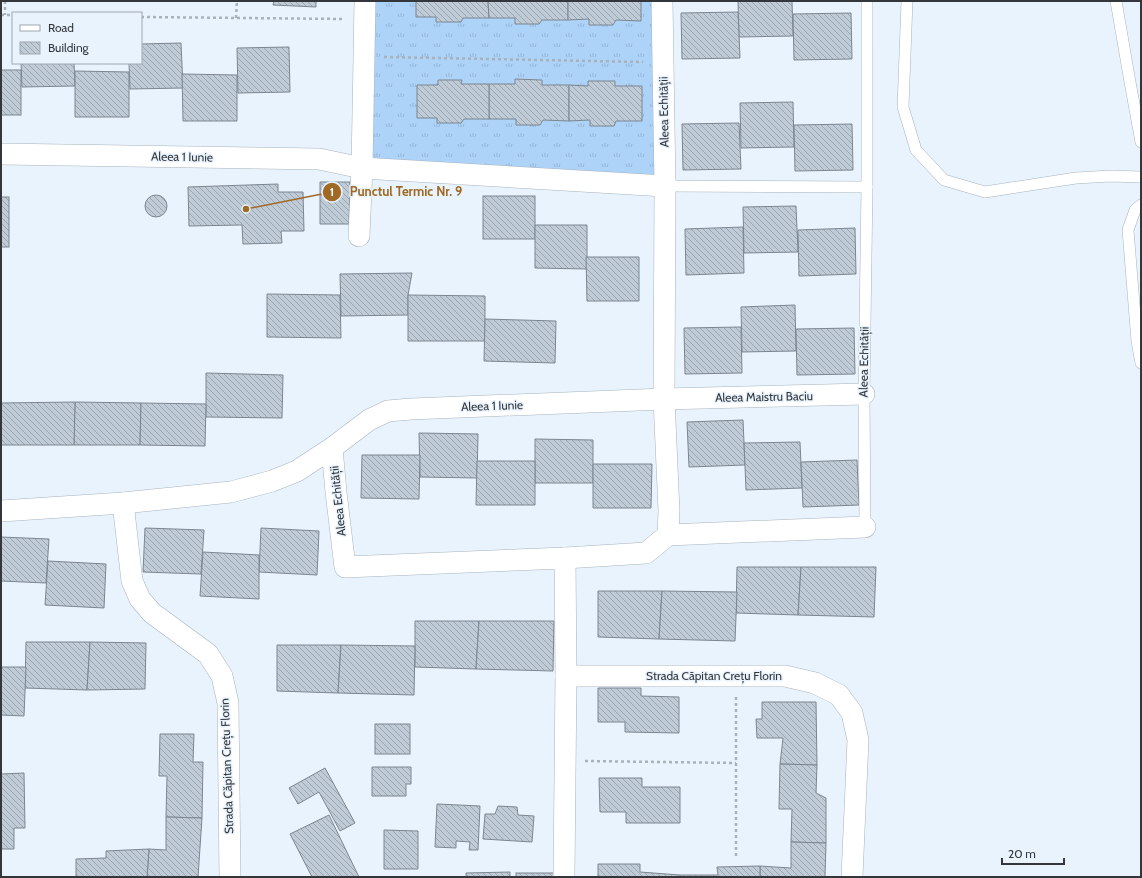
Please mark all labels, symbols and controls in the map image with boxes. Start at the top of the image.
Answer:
legend [12,12,142,64]
text: Road [48,20,74,35]
text: Building [48,40,90,55]
street label: Aleea Echității [655,77,673,147]
street label: Aleea 1 Iunie [151,148,213,165]
callout: Punctul Termic Nr. 9 [322,179,470,204]
text: Punctul Termic Nr. 9 [350,183,462,199]
text: 1 [330,184,334,199]
street label: Aleea Echității [855,327,873,397]
street label: Aleea Maistru Baciu [715,388,813,405]
street label: Aleea 1 Iunie [461,397,523,414]
street label: Aleea Echității [326,465,350,537]
street label: Strada Căpitan Crețu Florin [646,668,782,684]
street label: Strada Căpitan Crețu Florin [217,698,237,834]
scale bar [1002,840,1064,866]
text: 20 m [1008,846,1036,861]

